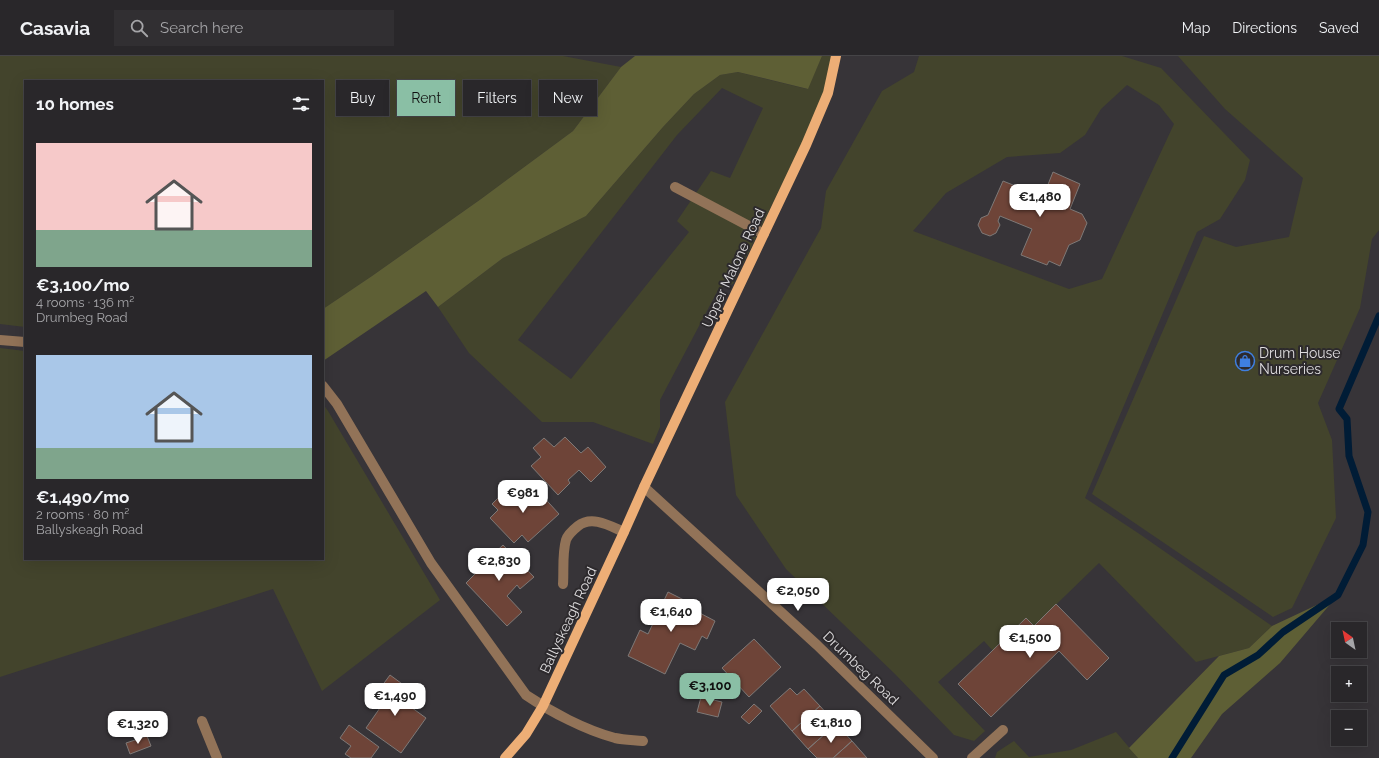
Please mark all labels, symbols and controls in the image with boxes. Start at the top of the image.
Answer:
search box [114,10,394,46]
text: Casavia [20,17,90,39]
icon: search [128,17,150,39]
text: Search here [160,19,243,37]
text: Map [1182,20,1210,36]
text: Directions [1232,20,1297,36]
text: Saved [1319,20,1359,36]
chip: Buy [336,80,389,116]
chip: Rent [397,80,455,116]
chip: Filters [463,80,531,116]
chip: New [539,80,597,116]
icon: filters [290,93,312,115]
text: 10 homes [36,94,114,114]
icon: home [138,169,210,241]
pin: €1,480 [1007,184,1073,218]
text: €1,480 [1018,189,1062,204]
street label: Upper Malone Road [698,206,768,330]
text: €3,100/mo [36,275,130,295]
text: 4 rooms · 136 m² [36,295,134,310]
text: Drumbeg Road [36,310,128,325]
place label: Drum House Nurseries [1259,345,1341,377]
shop icon: Drum House Nurseries [1234,350,1256,372]
icon: home [138,381,210,453]
pin: €981 [499,480,547,514]
text: €981 [507,485,539,500]
text: €1,490/mo [36,487,129,507]
text: 2 rooms · 80 m² [36,507,129,522]
text: Ballyskeagh Road [36,522,143,537]
pin: €2,830 [466,548,532,582]
text: €2,830 [477,553,521,568]
street label: Ballyskeagh Road [536,564,600,676]
pin: €2,050 [765,578,831,612]
text: €2,050 [776,583,820,598]
pin: €1,640 [638,599,704,633]
text: €1,640 [649,604,693,619]
north arrow [1331,622,1367,658]
map controls [1331,622,1367,746]
pin: €1,500 [997,625,1063,659]
street label: Drumbeg Road [820,628,902,708]
text: €1,500 [1009,630,1051,645]
button: + [1331,666,1367,702]
pin: €3,100 [677,673,743,707]
text: €3,100 [688,678,732,693]
pin: €1,490 [362,683,428,717]
text: €1,490 [374,688,416,703]
pin: €1,810 [798,710,864,744]
button: − [1331,710,1367,746]
pin: €1,320 [105,711,171,745]
text: €1,810 [810,715,852,730]
text: €1,320 [117,716,159,731]

